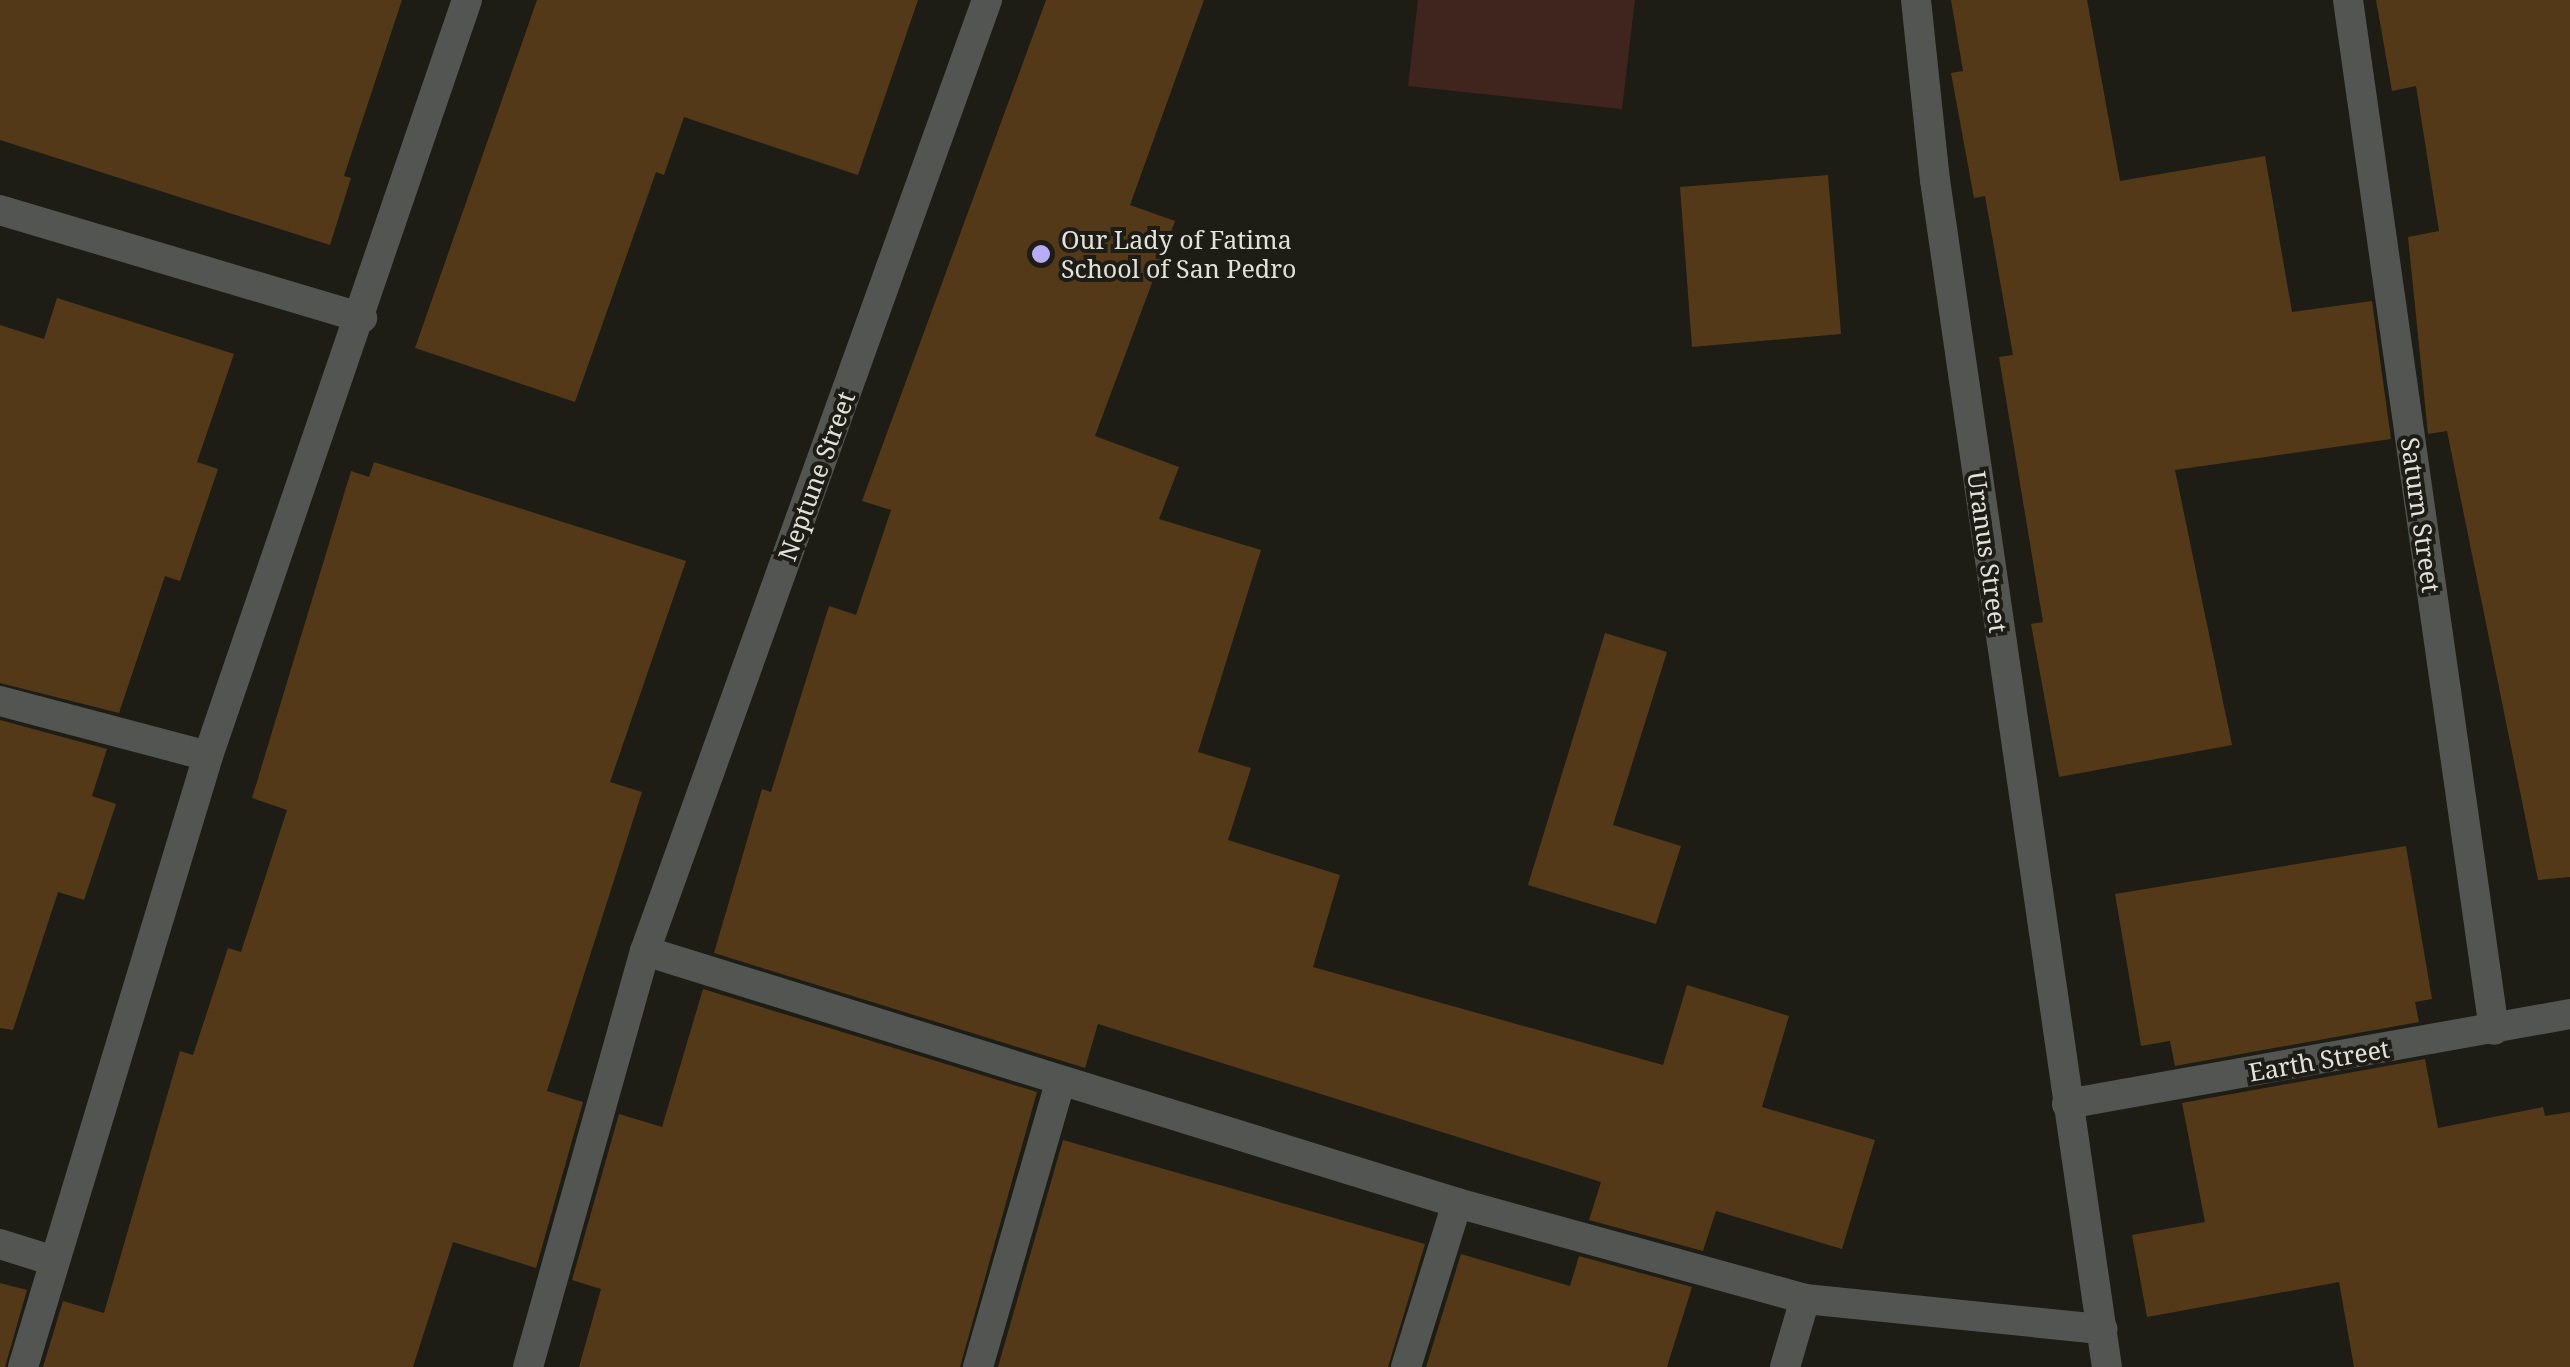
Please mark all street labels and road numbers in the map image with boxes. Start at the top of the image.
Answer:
street label: Neptune Street [771,387,861,565]
street label: Saturn Street [2395,435,2447,595]
street label: Uranus Street [1962,469,2014,635]
street label: Earth Street [2246,1033,2392,1087]

